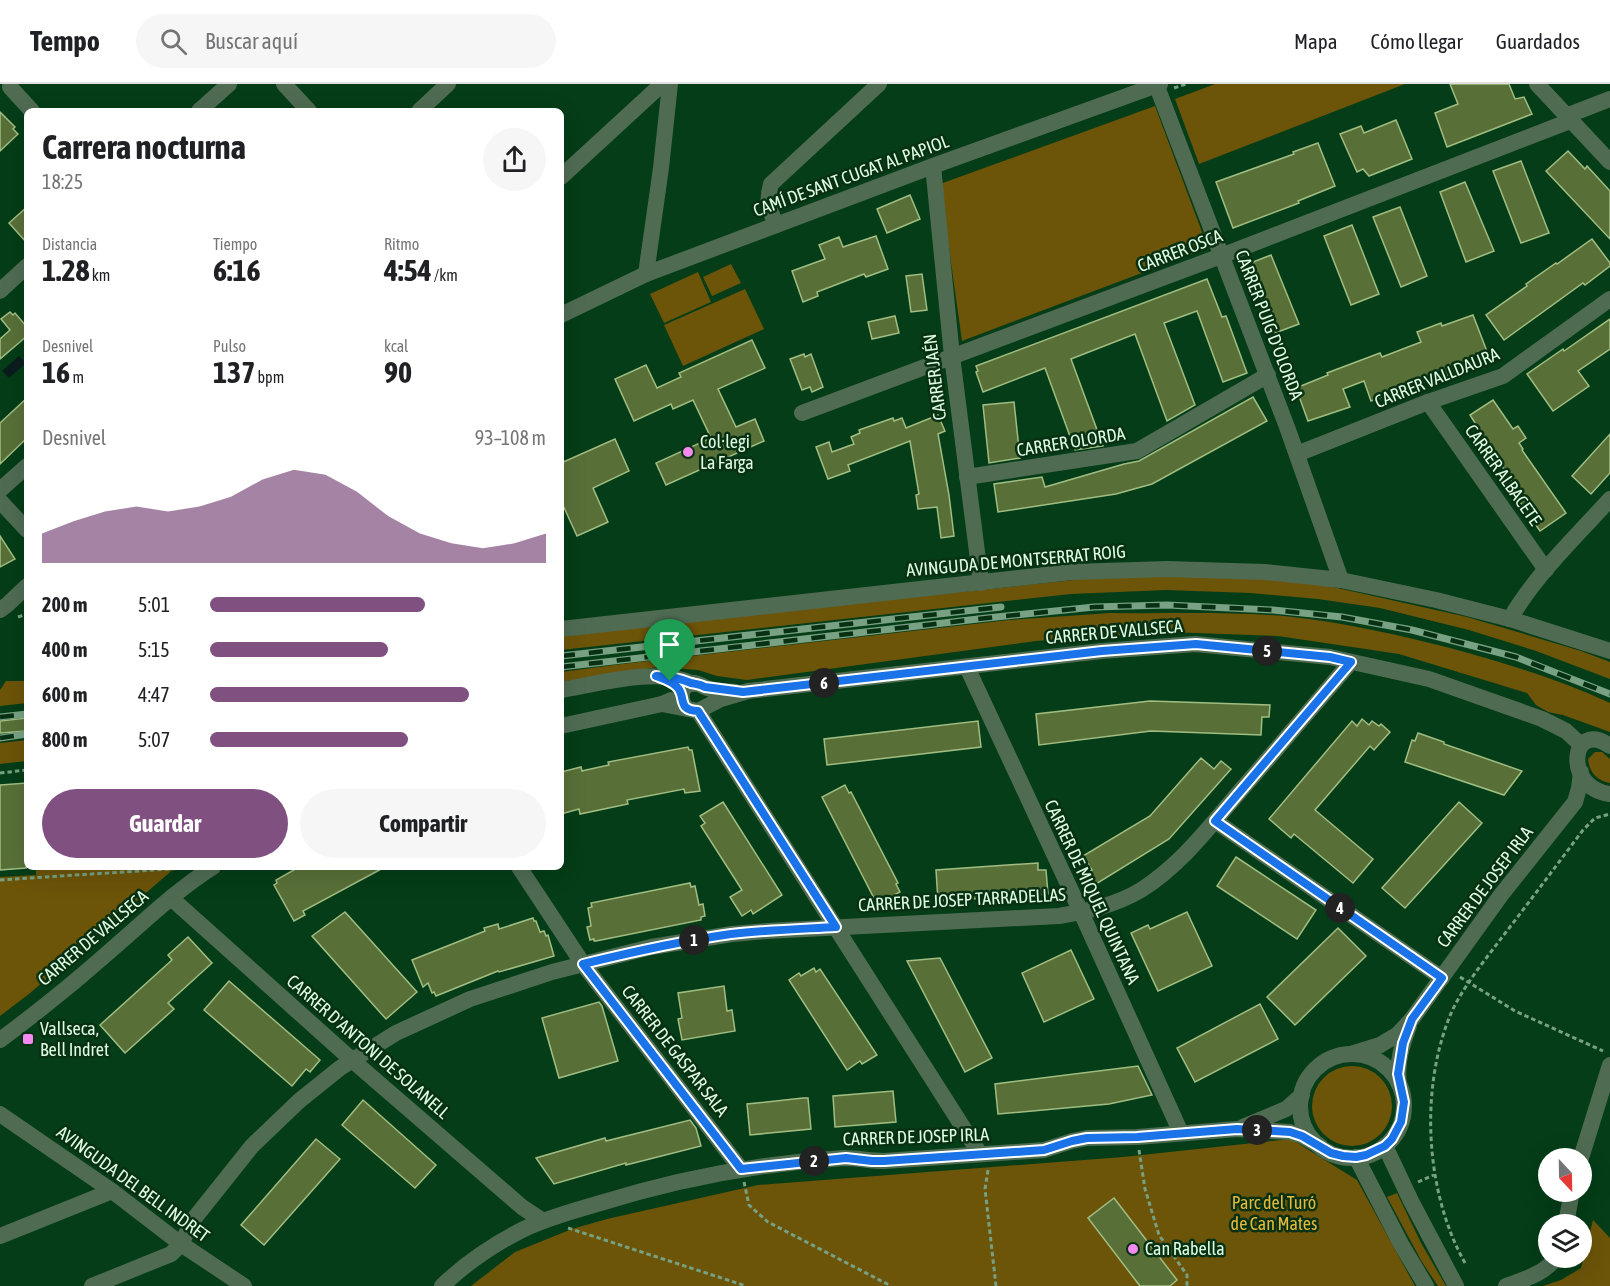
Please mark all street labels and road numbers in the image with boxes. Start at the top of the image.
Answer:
street label: CAMÍ DE SANT CUGAT AL PAPIOL [750,130,951,221]
street label: CARRER OSCA [1134,225,1225,276]
street label: CARRER PUIG D'OLORDA [1231,247,1308,403]
street label: CARRER JAÉN [919,333,950,421]
street label: CARRER VALLDAURA [1371,343,1502,412]
street label: CARRER ALBACETE [1461,420,1546,530]
street label: CARRER OLORDA [1015,423,1127,460]
street label: AVINGUDA DE MONTSERRAT ROIG [905,540,1127,581]
street label: CARRER DE VALLSECA [1044,615,1184,648]
street label: CARRER DE MIQUEL QUINTANA [1040,796,1145,987]
street label: CARRER DE JOSEP IRLA [1432,822,1537,951]
street label: CARRER DE JOSEP TARRADELLAS [858,884,1067,915]
street label: CARRER DE VALLSECA [33,885,152,990]
street label: CARRER D'ANTONI DE SOLANELL [283,970,454,1123]
street label: CARRER DE GASPAR SALA [618,981,733,1121]
street label: AVINGUDA DEL BELL INDRET [53,1121,214,1246]
street label: CARRER DE JOSEP IRLA [842,1123,990,1150]

